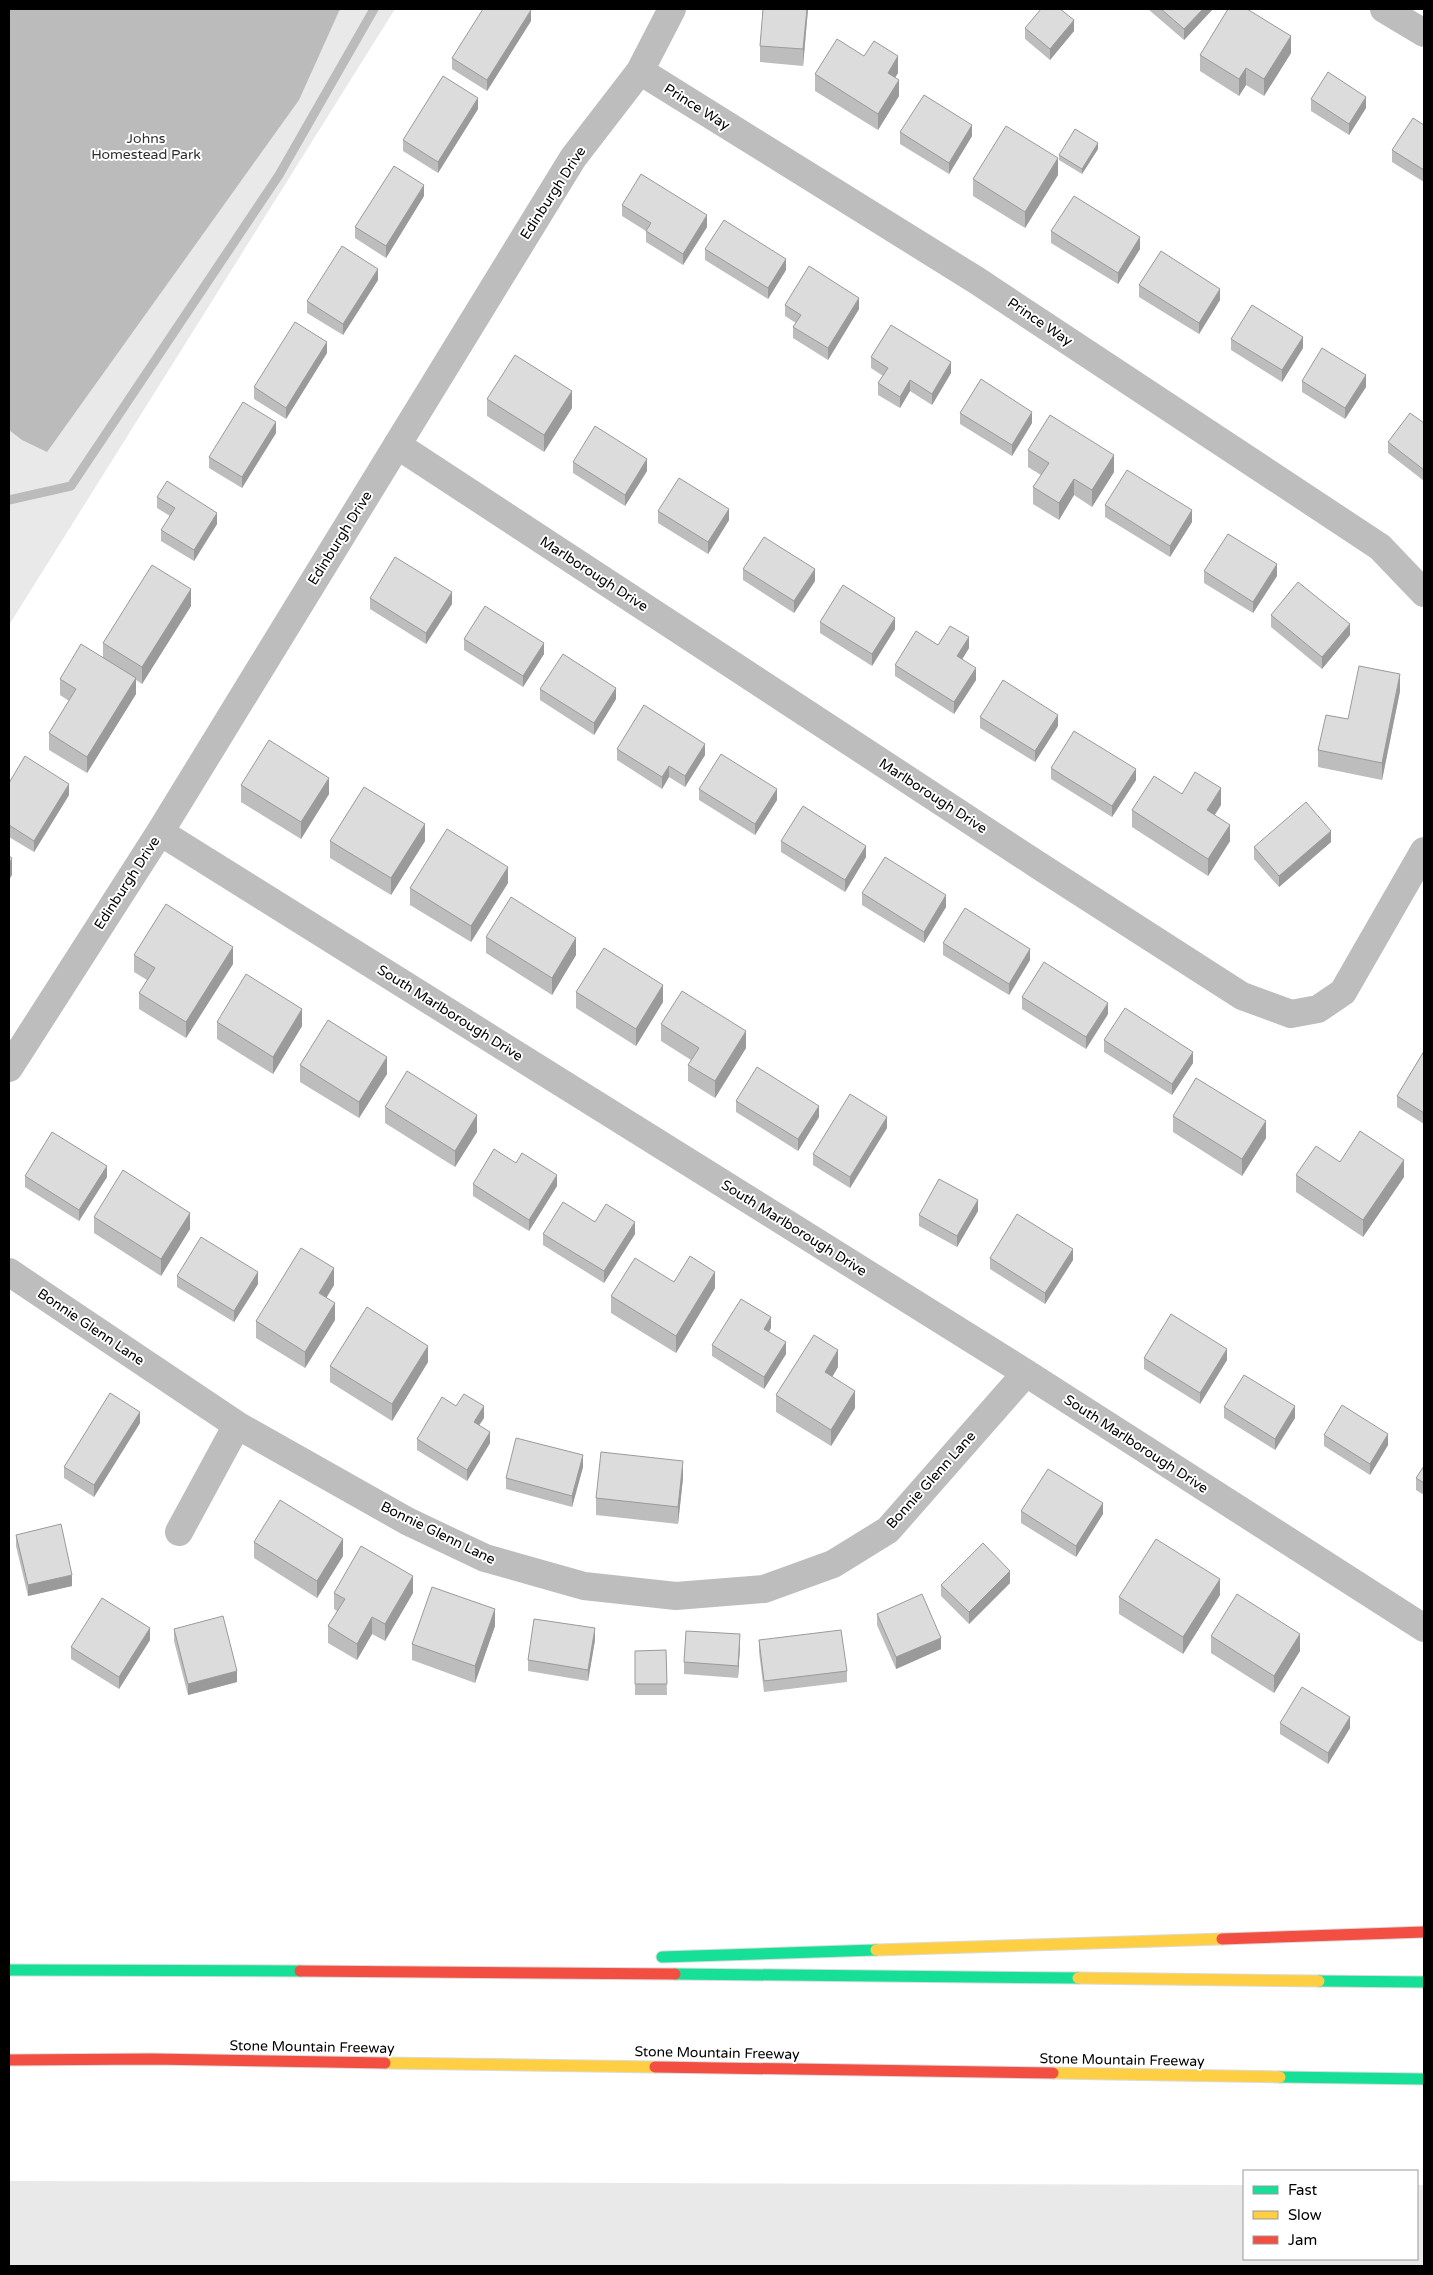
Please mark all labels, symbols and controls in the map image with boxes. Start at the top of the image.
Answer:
street label: Prince Way [661,80,733,134]
park label: Johns Homestead Park [91,130,201,163]
street label: Edinburgh Drive [517,143,589,243]
street label: Prince Way [1004,294,1076,350]
street label: Edinburgh Drive [304,488,376,588]
street label: Marlborough Drive [537,533,651,615]
street label: Marlborough Drive [876,755,990,837]
street label: Edinburgh Drive [91,833,163,933]
street label: South Marlborough Drive [374,961,526,1065]
street label: South Marlborough Drive [718,1176,870,1280]
street label: Bonnie Glenn Lane [34,1285,148,1369]
street label: South Marlborough Drive [1061,1391,1211,1497]
street label: Bonnie Glenn Lane [883,1428,979,1532]
street label: Bonnie Glenn Lane [378,1498,498,1568]
street label: Stone Mountain Freeway [229,2037,395,2057]
street label: Stone Mountain Freeway [634,2043,800,2063]
street label: Stone Mountain Freeway [1039,2050,1205,2070]
legend [1243,2170,1418,2260]
text: Fast [1288,2181,1318,2199]
text: Slow [1288,2206,1322,2224]
text: Jam [1288,2231,1317,2249]

